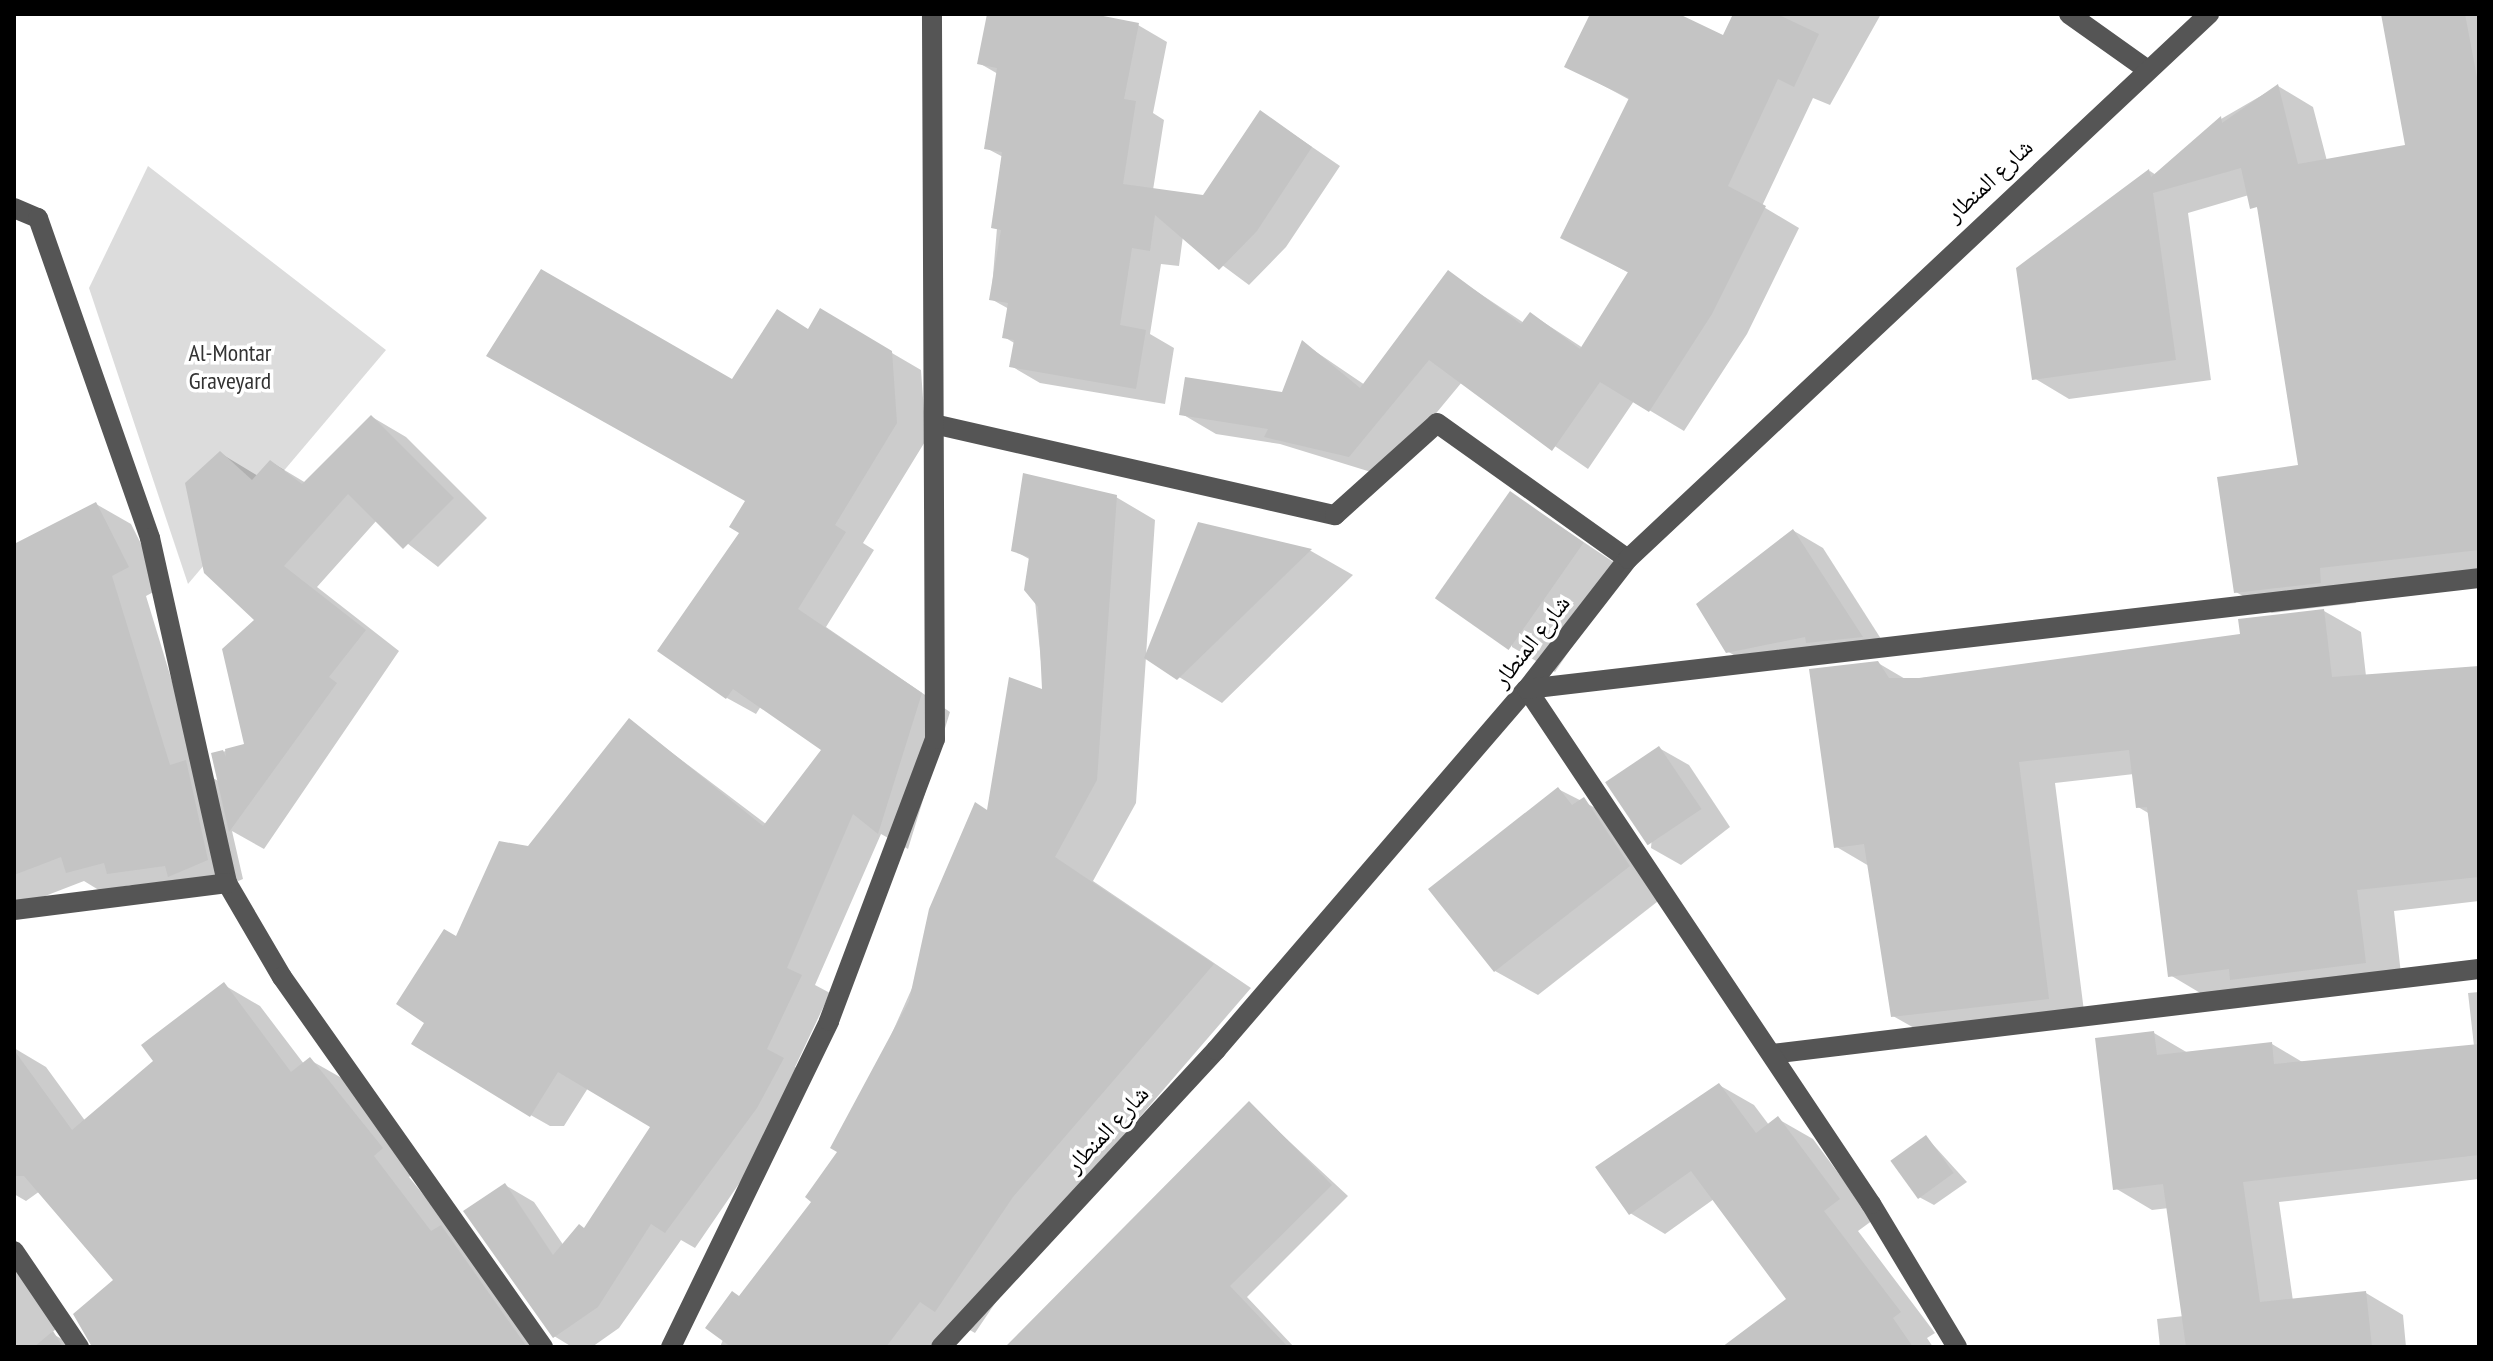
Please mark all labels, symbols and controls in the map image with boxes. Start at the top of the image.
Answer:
street label: شارع المنطار [1939,132,2039,228]
park label: Al-Montar Graveyard [189,339,271,395]
street label: شارع المنطار [1486,589,1576,693]
street label: شارع المنطار [1059,1079,1155,1179]

